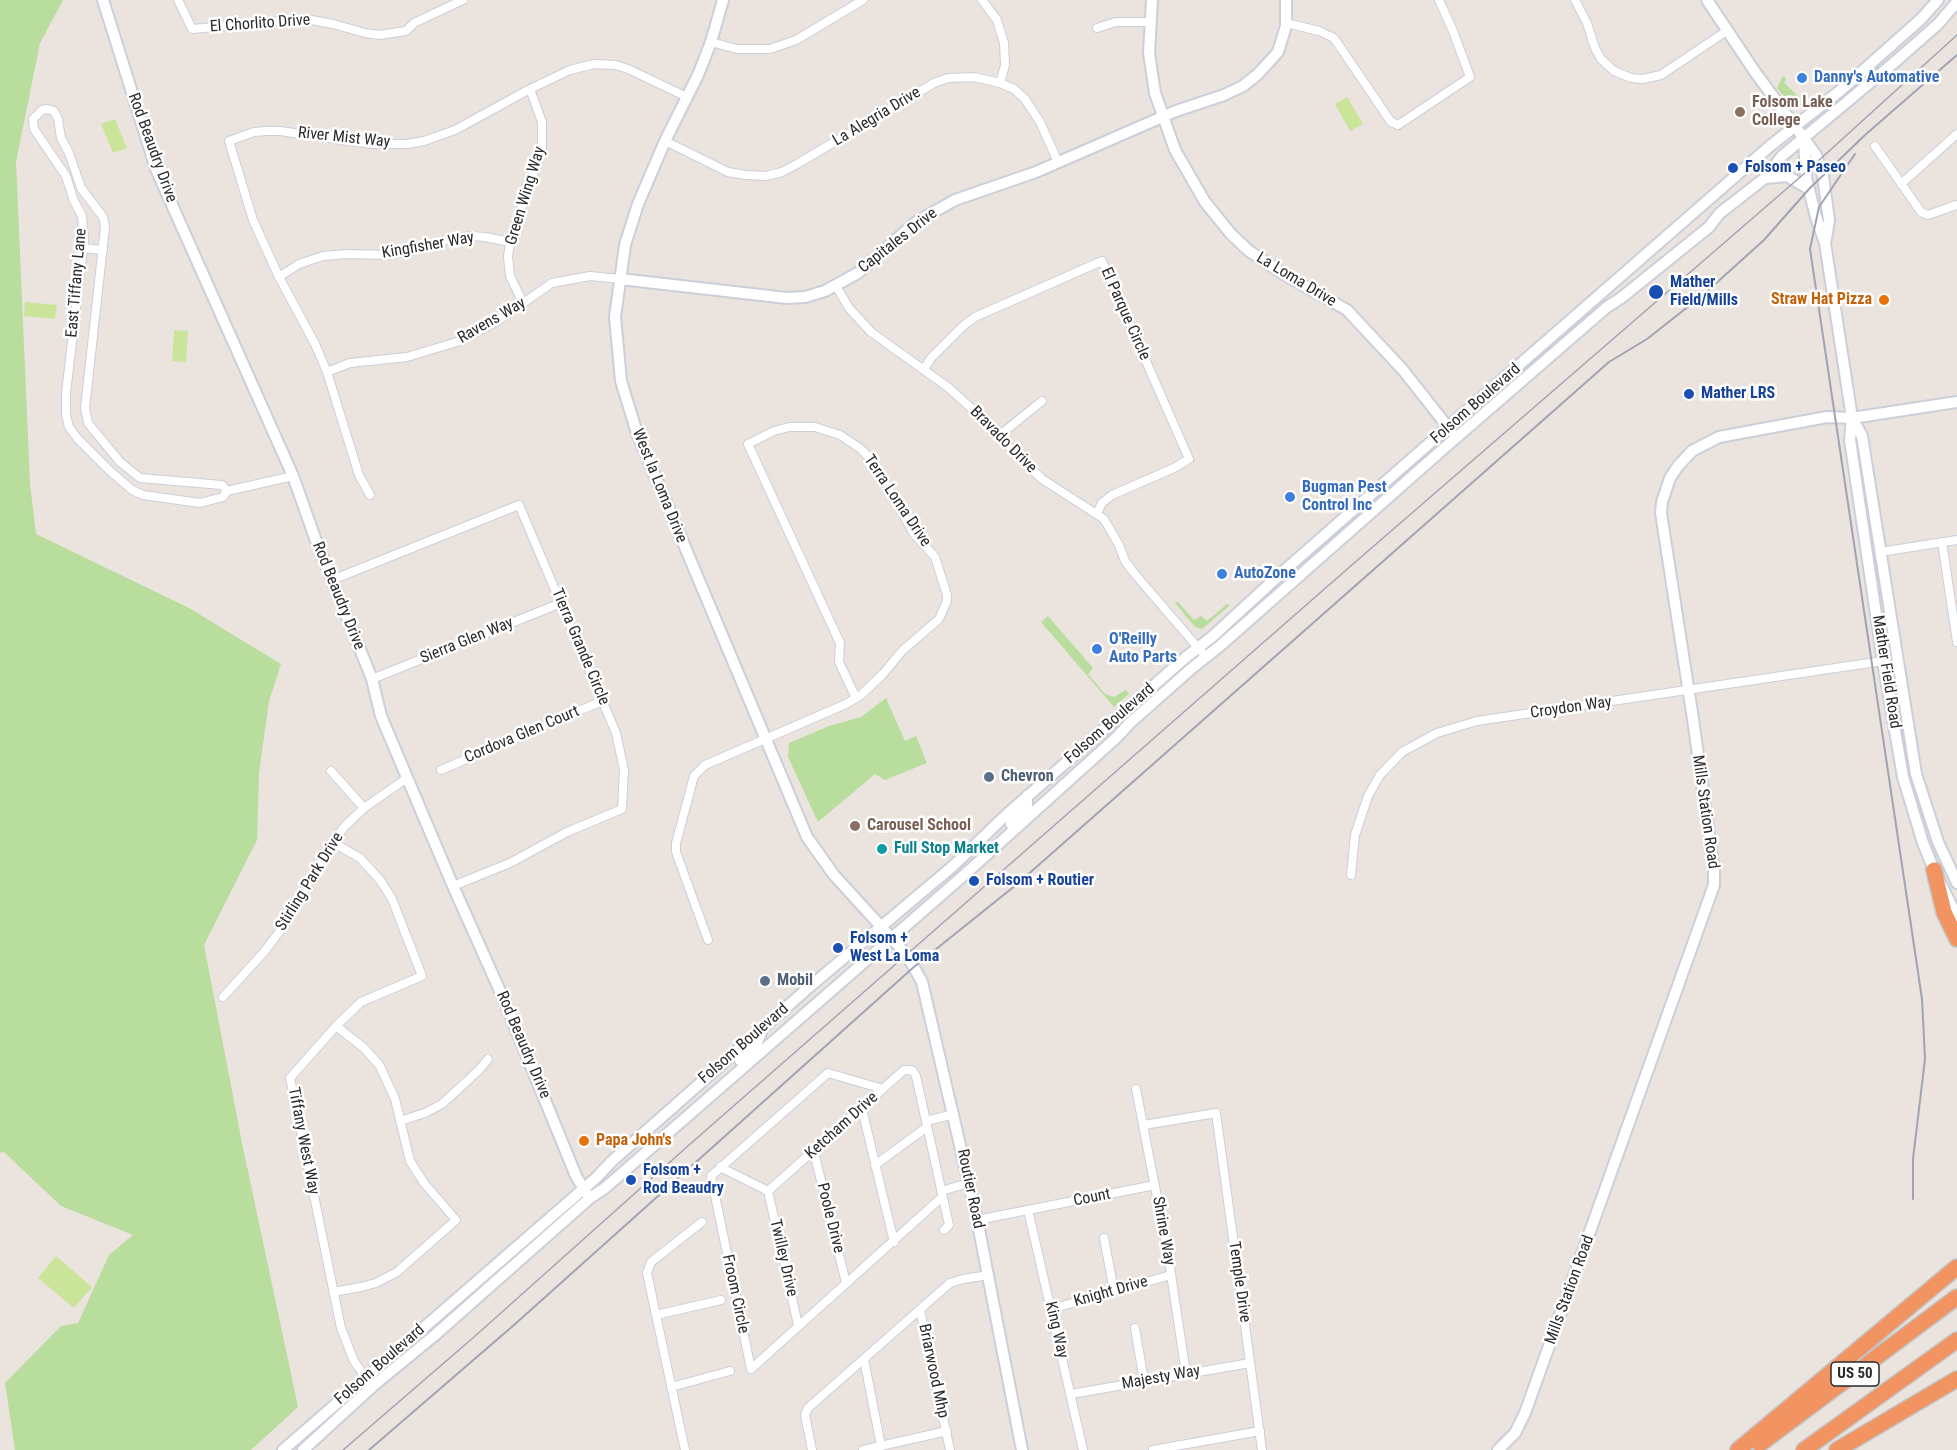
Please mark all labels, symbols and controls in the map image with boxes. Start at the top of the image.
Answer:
street label: El Chorlito Drive [209,11,311,37]
place label: Danny's Automative [1814,68,1939,88]
marker: Danny's Automative [1795,71,1809,85]
street label: La Alegria Drive [830,83,924,151]
street label: Rod Beaudry Drive [123,91,181,205]
place label: Folsom Lake College [1752,93,1833,131]
marker: Folsom Lake College [1733,105,1747,119]
street label: River Mist Way [297,124,391,152]
street label: Green Wing Way [502,144,550,248]
place label: Folsom + Paseo [1745,158,1846,178]
marker: Folsom + Paseo [1726,161,1740,175]
street label: Capitales Drive [855,204,941,278]
street label: East Tiffany Lane [63,228,91,338]
street label: Kingfisher Way [380,228,476,264]
street label: La Loma Drive [1253,249,1339,311]
street label: El Parque Circle [1096,265,1154,363]
place label: Mather Field/Mills [1670,273,1738,311]
marker: Mather Field/Mills [1647,283,1665,301]
place label: Straw Hat Pizza [1771,290,1872,310]
marker: Straw Hat Pizza [1877,293,1891,307]
street label: Ravens Way [455,294,529,348]
street label: Folsom Boulevard [1427,360,1525,448]
place label: Mather LRS [1701,384,1775,404]
marker: Mather LRS [1682,387,1696,401]
street label: Bravado Drive [966,403,1040,477]
street label: West la Loma Drive [627,426,691,546]
street label: Terra Loma Drive [859,451,935,551]
place label: Bugman Pest Control Inc [1302,478,1387,516]
marker: Bugman Pest Control Inc [1283,490,1297,504]
street label: Rod Beaudry Drive [308,539,368,653]
place label: AutoZone [1234,564,1296,584]
marker: AutoZone [1215,567,1229,581]
street label: Tierra Grande Circle [547,586,613,708]
street label: Sierra Glen Way [418,614,516,668]
street label: Mather Field Road [1868,614,1904,730]
place label: O'Reilly Auto Parts [1109,630,1177,668]
marker: O'Reilly Auto Parts [1090,642,1104,656]
street label: Folsom Boulevard [1061,680,1159,768]
street label: Croydon Way [1529,693,1613,723]
street label: Cordova Glen Court [462,702,582,768]
street label: Mills Station Road [1688,754,1722,870]
place label: Chevron [1001,767,1054,787]
marker: Chevron [982,770,996,784]
place label: Carousel School [867,816,971,836]
marker: Carousel School [848,819,862,833]
street label: Stirling Park Drive [272,829,348,935]
place label: Full Stop Market [894,839,999,859]
marker: Full Stop Market [875,842,889,856]
place label: Folsom + Routier [986,871,1094,891]
marker: Folsom + Routier [967,874,981,888]
place label: Folsom + West La Loma [850,929,939,967]
marker: Folsom + West La Loma [831,941,845,955]
place label: Mobil [777,971,813,991]
marker: Mobil [758,974,772,988]
street label: Rod Beaudry Drive [492,988,554,1102]
street label: Folsom Boulevard [695,1000,793,1088]
street label: Tiffany West Way [283,1086,323,1196]
street label: Ketcham Drive [802,1088,882,1164]
place label: Papa John's [596,1131,672,1151]
marker: Papa John's [577,1134,591,1148]
street label: Routier Road [952,1147,988,1231]
place label: Folsom + Rod Beaudry [643,1161,724,1199]
marker: Folsom + Rod Beaudry [624,1173,638,1187]
street label: Poole Drive [812,1181,848,1255]
street label: Count [1072,1185,1112,1211]
street label: Shrine Way [1148,1195,1178,1267]
street label: Twilley Drive [765,1217,801,1299]
street label: Mills Station Road [1541,1233,1599,1347]
street label: Temple Drive [1224,1240,1254,1324]
street label: Froom Circle [717,1253,753,1335]
street label: Knight Drive [1072,1272,1150,1312]
street label: King Way [1040,1300,1072,1360]
street label: Folsom Boulevard [331,1321,429,1409]
street label: Briarwood Mhp [914,1322,952,1420]
street label: Majesty Way [1120,1362,1202,1394]
road number: US 50 [1831,1362,1879,1386]

